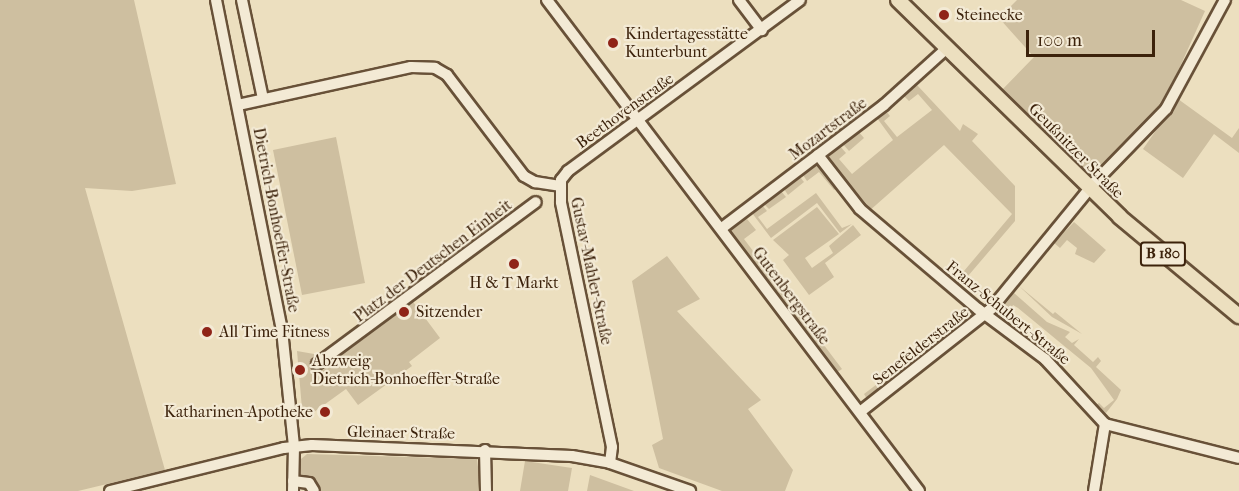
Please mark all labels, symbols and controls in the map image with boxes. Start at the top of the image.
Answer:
place label: Steinecke [956,5,1023,25]
marker: Steinecke [937,8,951,22]
scale bar [1029,18,1158,56]
place label: Kindertagesstätte Kunterbunt [625,24,748,62]
text: 100 m [1037,30,1082,51]
marker: Kindertagesstätte Kunterbunt [606,36,620,50]
street label: Beethovenstraße [572,69,678,153]
street label: Mozartstraße [785,94,871,164]
street label: Geußnitzer Straße [1024,99,1128,203]
street label: Dietrich-Bonhoeffer-Straße [249,126,303,314]
street label: Platz der Deutschen Einheit [350,195,516,327]
street label: Gustav-Mahler-Straße [566,195,616,347]
road number: B 180 [1139,242,1187,266]
street label: Gutenbergstraße [748,243,834,349]
marker: H & T Markt [507,257,521,271]
street label: Franz-Schubert-Straße [942,257,1074,369]
place label: H & T Markt [469,273,559,293]
place label: Sitzender [416,302,482,322]
street label: Senefelderstraße [869,303,973,389]
marker: Sitzender [397,305,411,319]
place label: All Time Fitness [219,322,329,342]
marker: All Time Fitness [200,325,214,339]
place label: Abzweig Dietrich-Bonhoeffer-Straße [312,351,500,389]
marker: Abzweig Dietrich-Bonhoeffer-Straße [293,363,307,377]
place label: Katharinen-Apotheke [164,402,313,422]
marker: Katharinen-Apotheke [318,405,332,419]
street label: Gleinaer Straße [347,422,455,444]

